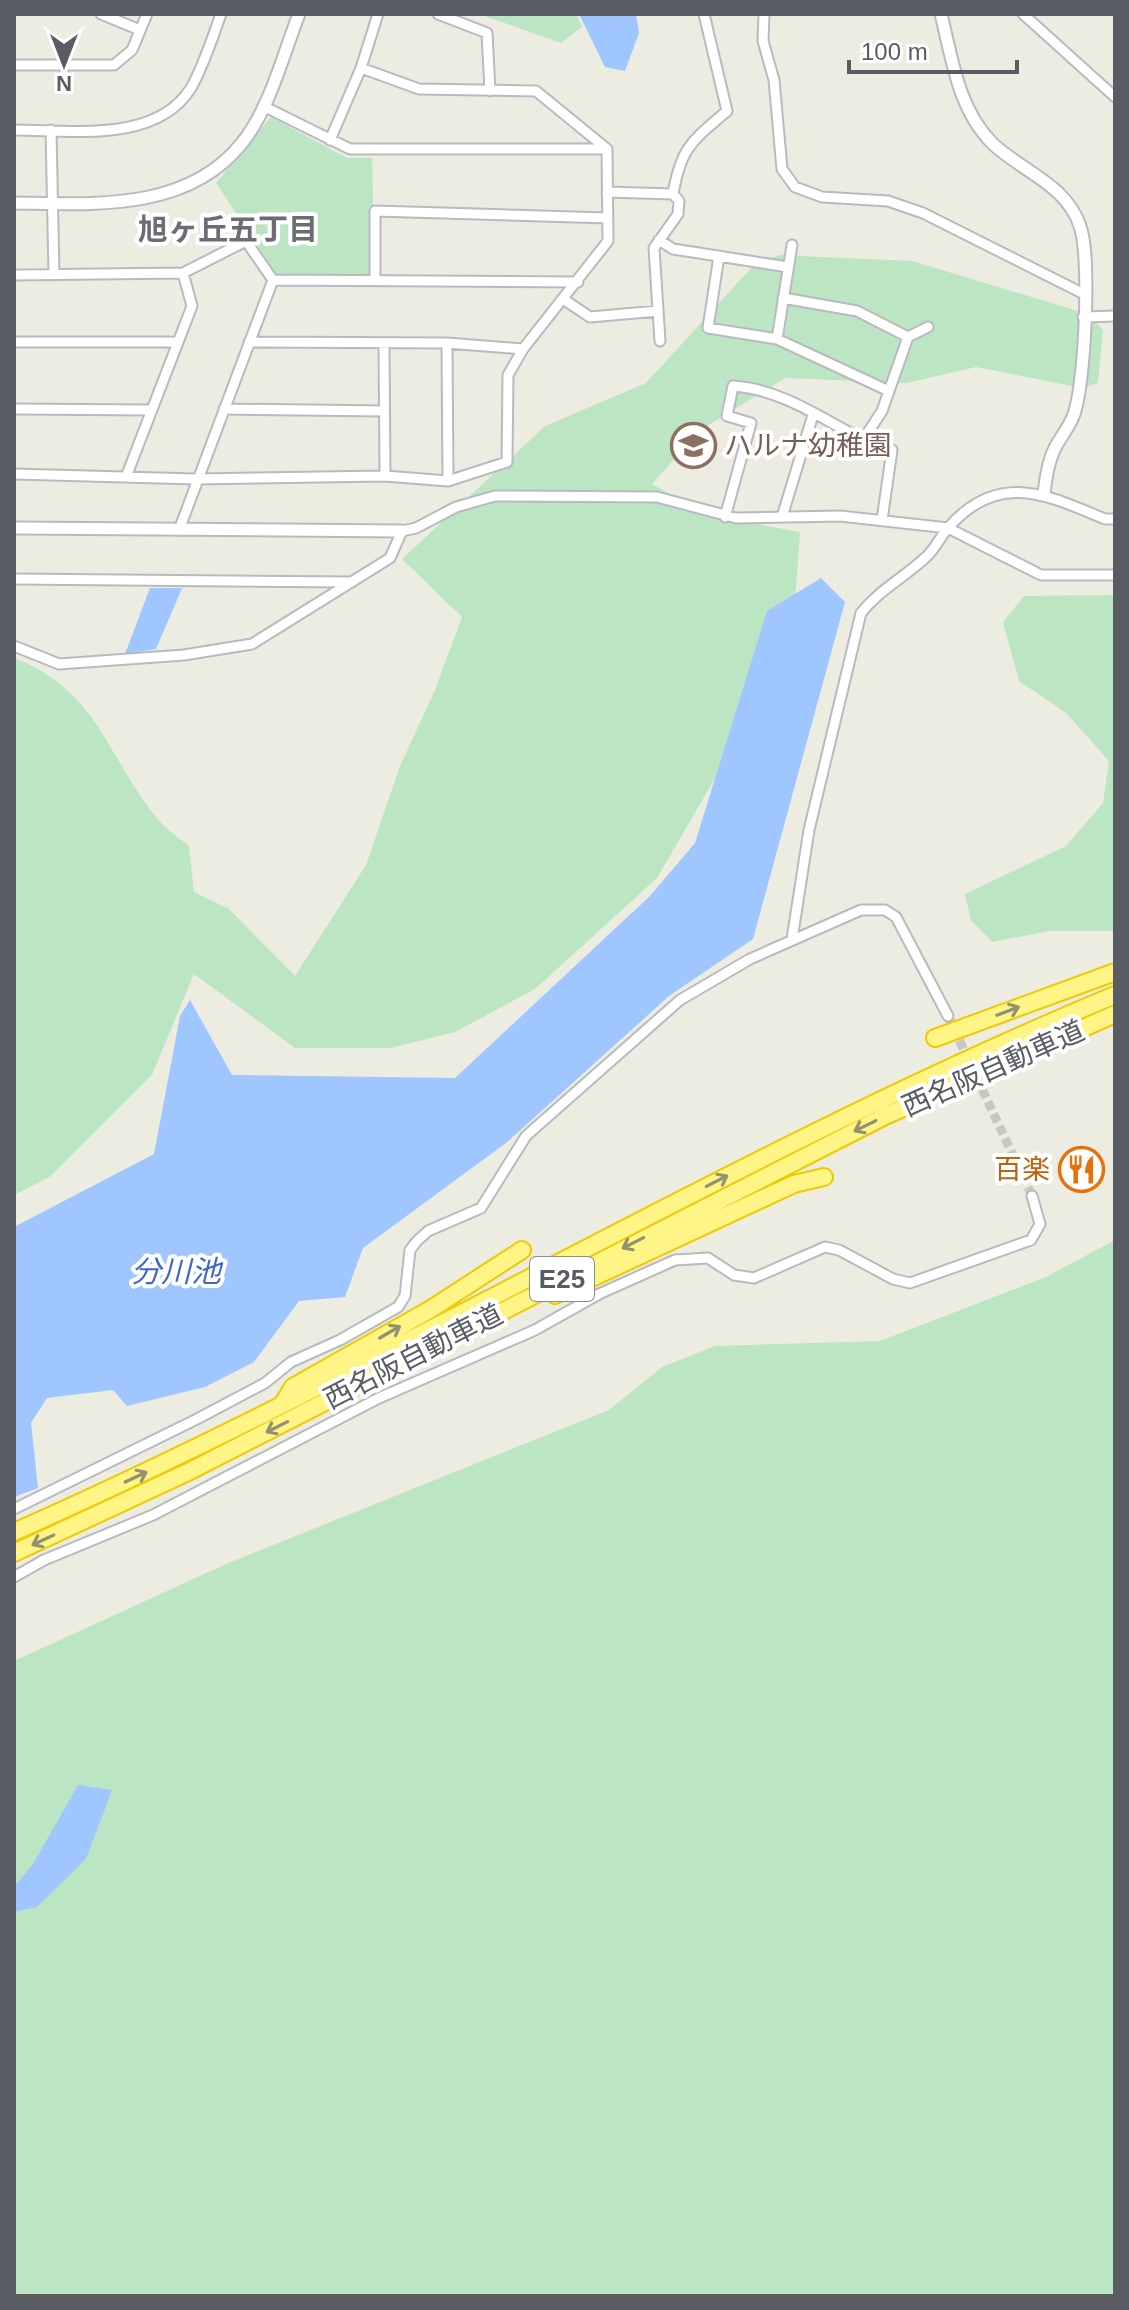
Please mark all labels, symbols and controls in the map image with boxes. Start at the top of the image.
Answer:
north arrow [24,24,104,104]
scale bar [849,24,1017,74]
text: 100 m [861,38,928,65]
text: N [56,71,72,96]
district label: 旭ヶ丘五丁目 [138,213,318,246]
school or university icon: ハルナ幼稚園 [669,421,717,469]
place label: ハルナ幼稚園 [724,430,892,461]
one-way arrow [995,1003,1020,1017]
street label: 西名阪自動車道 [897,1014,1089,1122]
one-way arrow [853,1119,877,1134]
restaurant icon: 百楽 [1057,1145,1105,1193]
place label: 百楽 [994,1154,1050,1185]
one-way arrow [705,1173,729,1188]
one-way arrow [621,1235,645,1251]
water label: 分川池 [131,1255,224,1288]
road number: E25 [530,1257,594,1301]
street label: 西名阪自動車道 [319,1298,508,1415]
one-way arrow [378,1324,401,1340]
one-way arrow [266,1419,290,1435]
one-way arrow [124,1469,148,1484]
one-way arrow [31,1533,56,1548]

